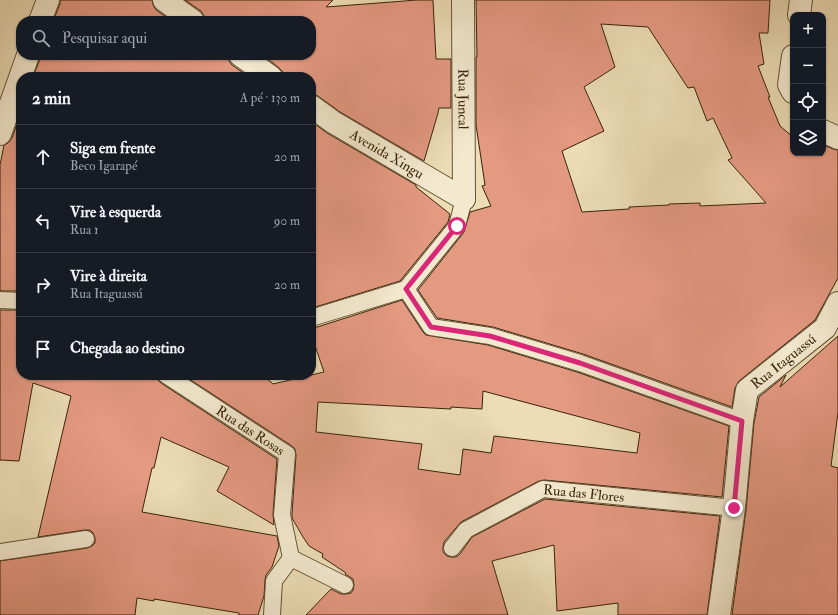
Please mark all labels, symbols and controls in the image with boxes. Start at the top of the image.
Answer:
map controls [790,12,826,156]
button: + [790,12,826,48]
search box [16,16,316,60]
icon: search [30,27,52,49]
text: Pesquisar aqui [62,29,147,48]
button: − [790,48,826,84]
street label: Rua Juncal [454,69,472,130]
button: locate [790,84,826,120]
text: 2 min [32,88,71,109]
text: A pé · 130 m [240,90,300,106]
button: layers [790,120,826,156]
street label: Avenida Xingu [346,125,427,183]
text: Siga em frente [70,139,156,158]
icon: ahead [32,146,54,168]
text: 20 m [274,149,300,165]
text: Beco Igarapé [70,158,137,174]
text: Vire à esquerda [70,203,161,222]
icon: left [32,210,54,232]
text: 90 m [274,213,300,229]
route start [448,217,466,235]
text: Rua 1 [70,222,99,238]
text: Vire à direita [70,267,147,286]
icon: right [32,274,54,296]
text: 20 m [274,277,300,293]
text: Rua Itaguassú [70,286,143,302]
street label: Rua Itaguassú [747,331,819,393]
icon: arrive [32,338,54,360]
text: Chegada ao destino [70,339,185,358]
street label: Rua das Rosas [213,402,288,459]
street label: Rua das Flores [542,481,625,506]
route end [725,499,743,517]

